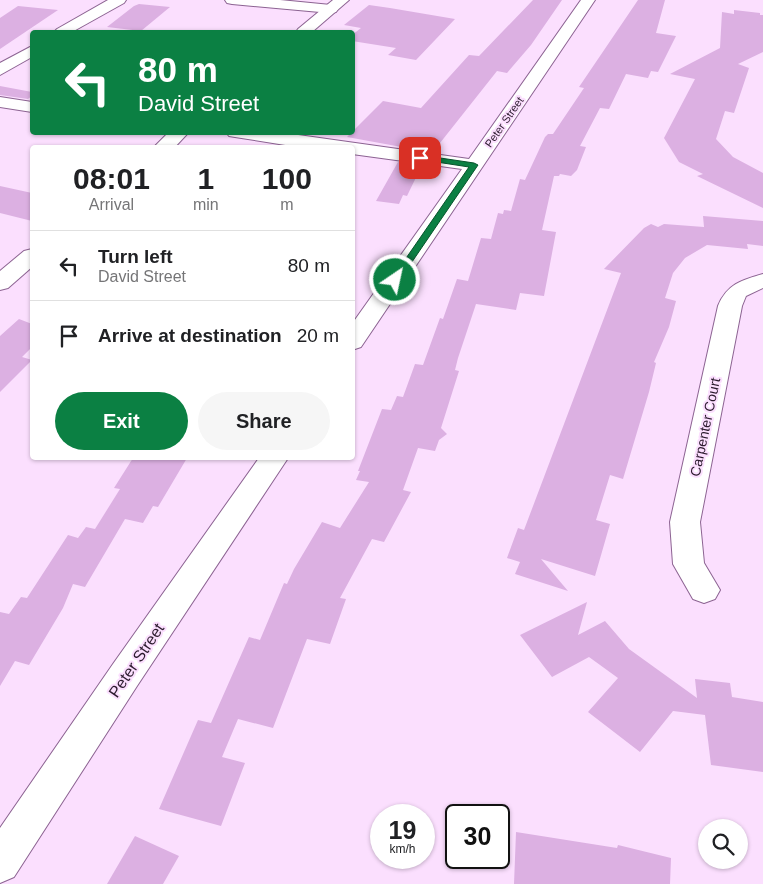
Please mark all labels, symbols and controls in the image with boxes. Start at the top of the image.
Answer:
icon: left [55,50,120,115]
text: 80 m [138,50,218,89]
text: David Street [138,91,259,116]
street label: Peter Street [482,95,526,149]
pin [399,137,441,179]
icon: arrive [406,144,434,172]
text: 08:01 [73,162,150,195]
text: 1 [197,162,214,195]
text: 100 [262,162,312,195]
text: Arrival [89,196,134,213]
text: min [193,196,219,213]
text: m [280,196,293,213]
text: Turn left [98,246,173,267]
icon: left [55,252,83,280]
position arrow [368,253,420,305]
text: 80 m [288,255,330,276]
text: David Street [98,268,186,285]
icon: arrive [55,322,83,350]
text: Arrive at destination [98,325,282,346]
text: 20 m [297,325,339,346]
street label: Carpenter Court [687,376,723,478]
button: Exit [55,392,188,450]
button: Share [198,392,330,450]
street label: Peter Street [105,620,168,700]
speed limit sign: 30 [445,804,510,869]
text: 19 [389,816,416,844]
map controls [698,819,748,869]
button: search [698,819,748,869]
text: km/h [389,842,416,856]

